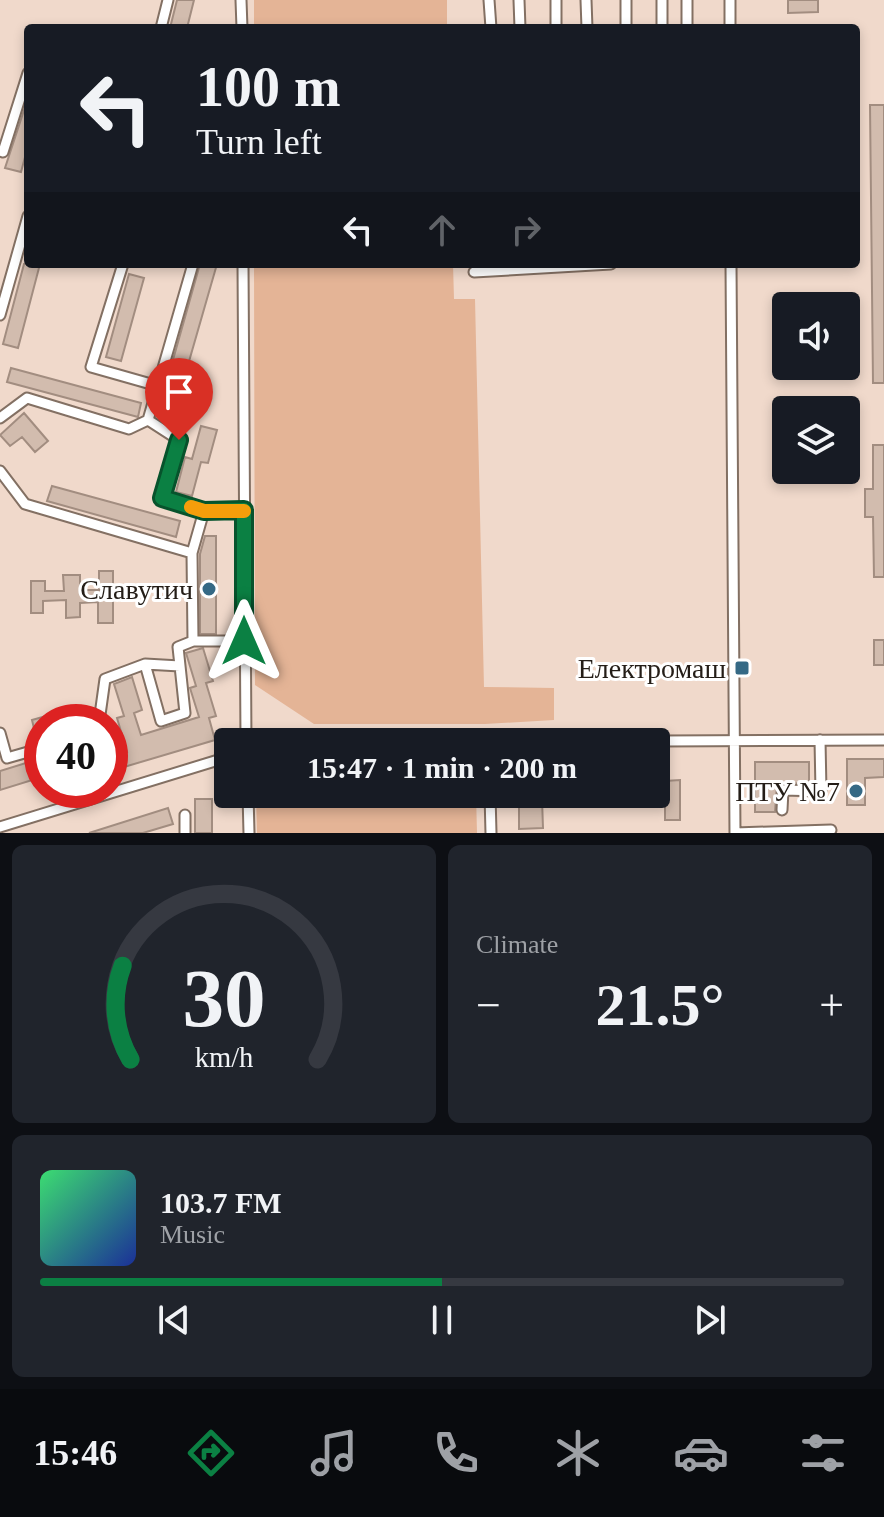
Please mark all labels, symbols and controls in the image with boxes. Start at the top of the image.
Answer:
icon: left [64,56,168,160]
text: 100 m [196,56,341,118]
text: Turn left [196,122,322,162]
icon: left [336,208,380,252]
icon: ahead [420,208,464,252]
icon: right [504,208,548,252]
map controls [772,292,860,484]
button: sound [772,292,860,380]
pin [145,358,213,440]
icon: arrive [157,370,201,414]
button: layers [772,396,860,484]
place label: Славутич [80,574,193,605]
marker: Славутич [200,580,218,598]
position arrow [202,599,286,683]
place label: Електромаш [578,653,726,684]
marker: Електромаш [733,659,751,677]
speed limit sign: 40 [24,704,128,808]
text: 15:47 · 1 min · 200 m [307,751,577,784]
place label: ПТУ №7 [735,776,840,807]
marker: ПТУ №7 [847,782,865,800]
text: Climate [476,930,558,959]
text: 30 [182,952,266,1044]
text: 21.5° [596,972,725,1038]
text: − [476,981,501,1030]
text: + [819,981,844,1030]
text: km/h [195,1042,253,1073]
text: 103.7 FM [160,1186,282,1219]
text: Music [160,1220,225,1249]
icon: previous [152,1298,196,1342]
icon: pause [420,1298,464,1342]
icon: next [688,1298,732,1342]
icon: directions [183,1425,239,1481]
icon: music [306,1425,362,1481]
icon: phone [428,1425,484,1481]
icon: climate [550,1425,606,1481]
icon: car [673,1425,729,1481]
icon: filters [795,1425,851,1481]
text: 15:46 [33,1433,117,1473]

